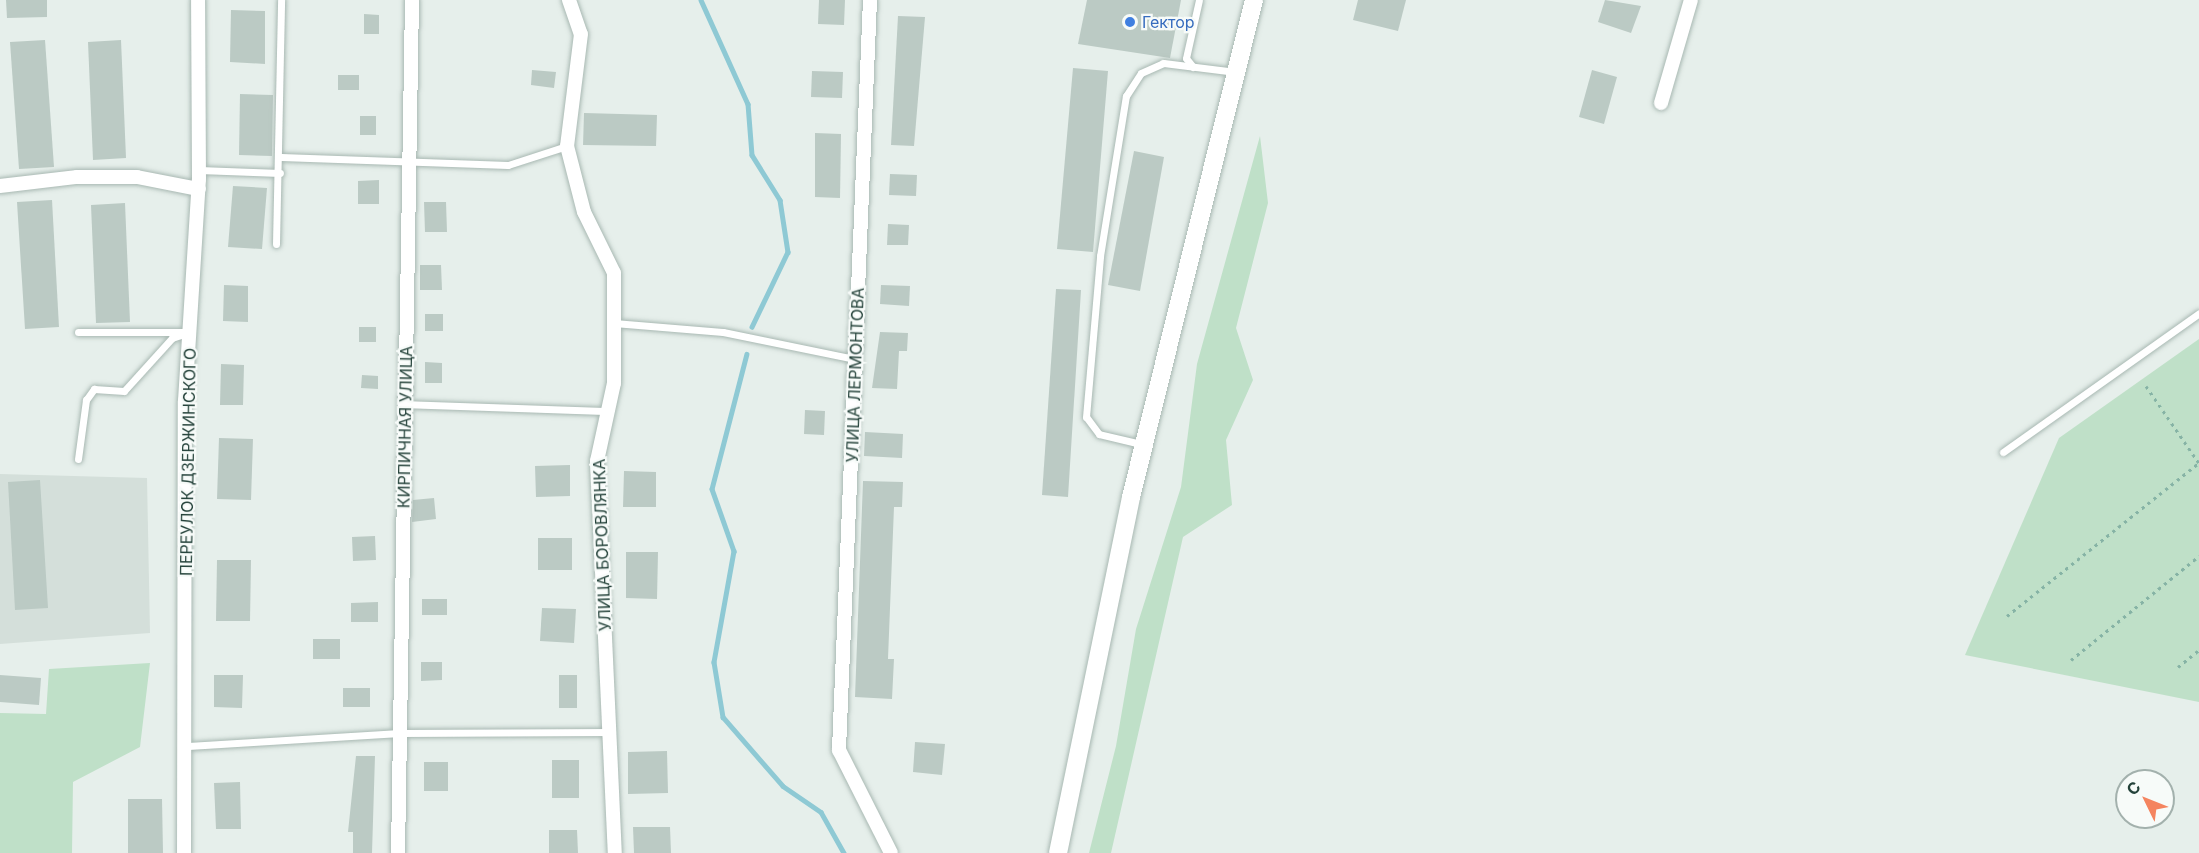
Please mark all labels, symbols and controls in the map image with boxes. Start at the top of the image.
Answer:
place label: Гектор [1142,12,1195,32]
marker: Гектор [1123,15,1137,29]
street label: УЛИЦА ЛЕРМОНТОВА [842,287,868,463]
street label: КИРПИЧНАЯ УЛИЦА [394,346,416,508]
street label: ПЕРЕУЛОК ДЗЕРЖИНСКОГО [176,348,200,576]
street label: УЛИЦА БОРОВЛЯНКА [589,458,615,632]
north arrow [2115,769,2175,829]
text: С [2122,777,2145,799]

